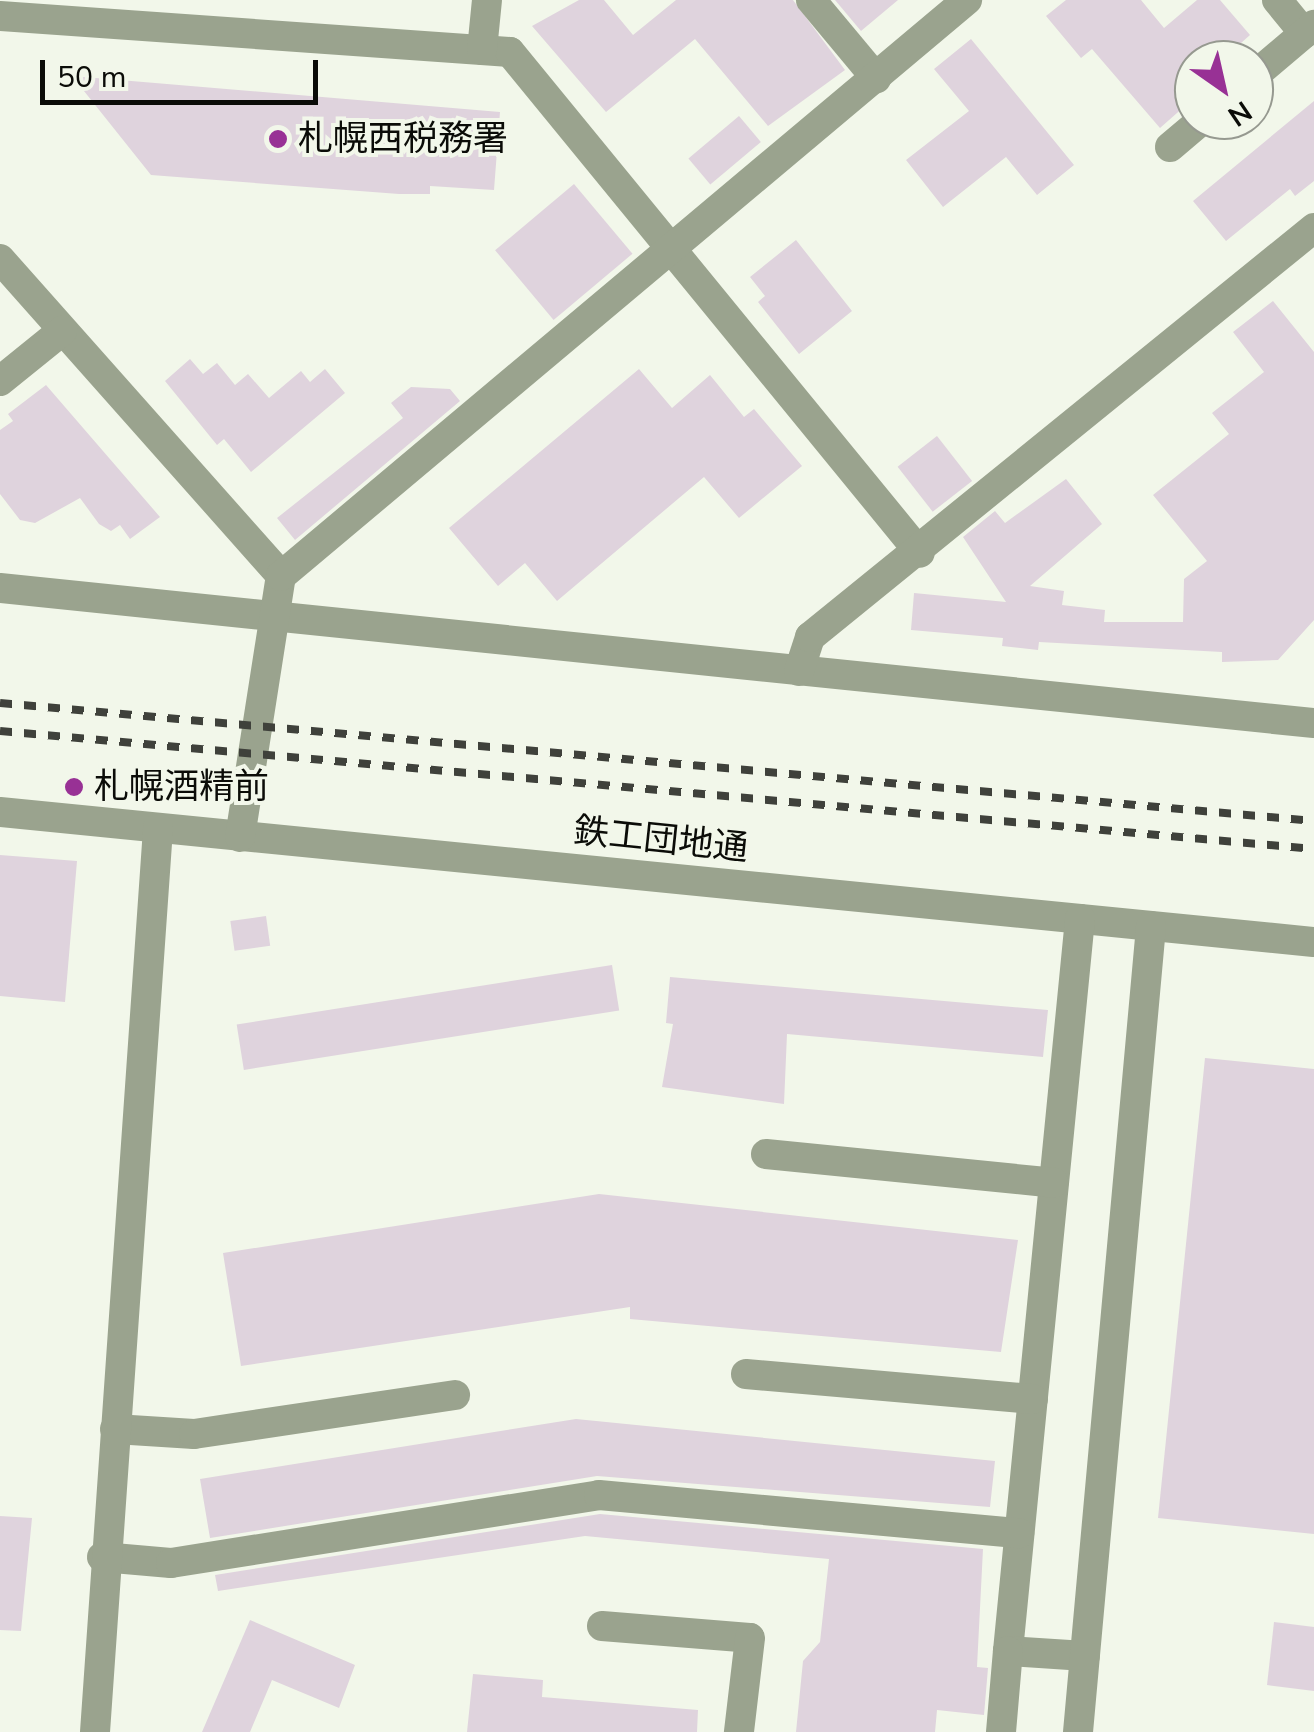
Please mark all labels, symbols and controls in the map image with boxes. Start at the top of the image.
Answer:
scale bar [45,40,322,102]
north arrow [1174,40,1274,140]
text: 50 m [57,57,126,98]
text: N [1220,92,1259,135]
place label: 札幌西税務署 [298,118,508,160]
marker: 札幌西税務署 [267,128,289,150]
place label: 札幌酒精前 [94,766,269,808]
marker: 札幌酒精前 [63,776,85,798]
street label: 鉄工団地通 [572,810,750,870]

